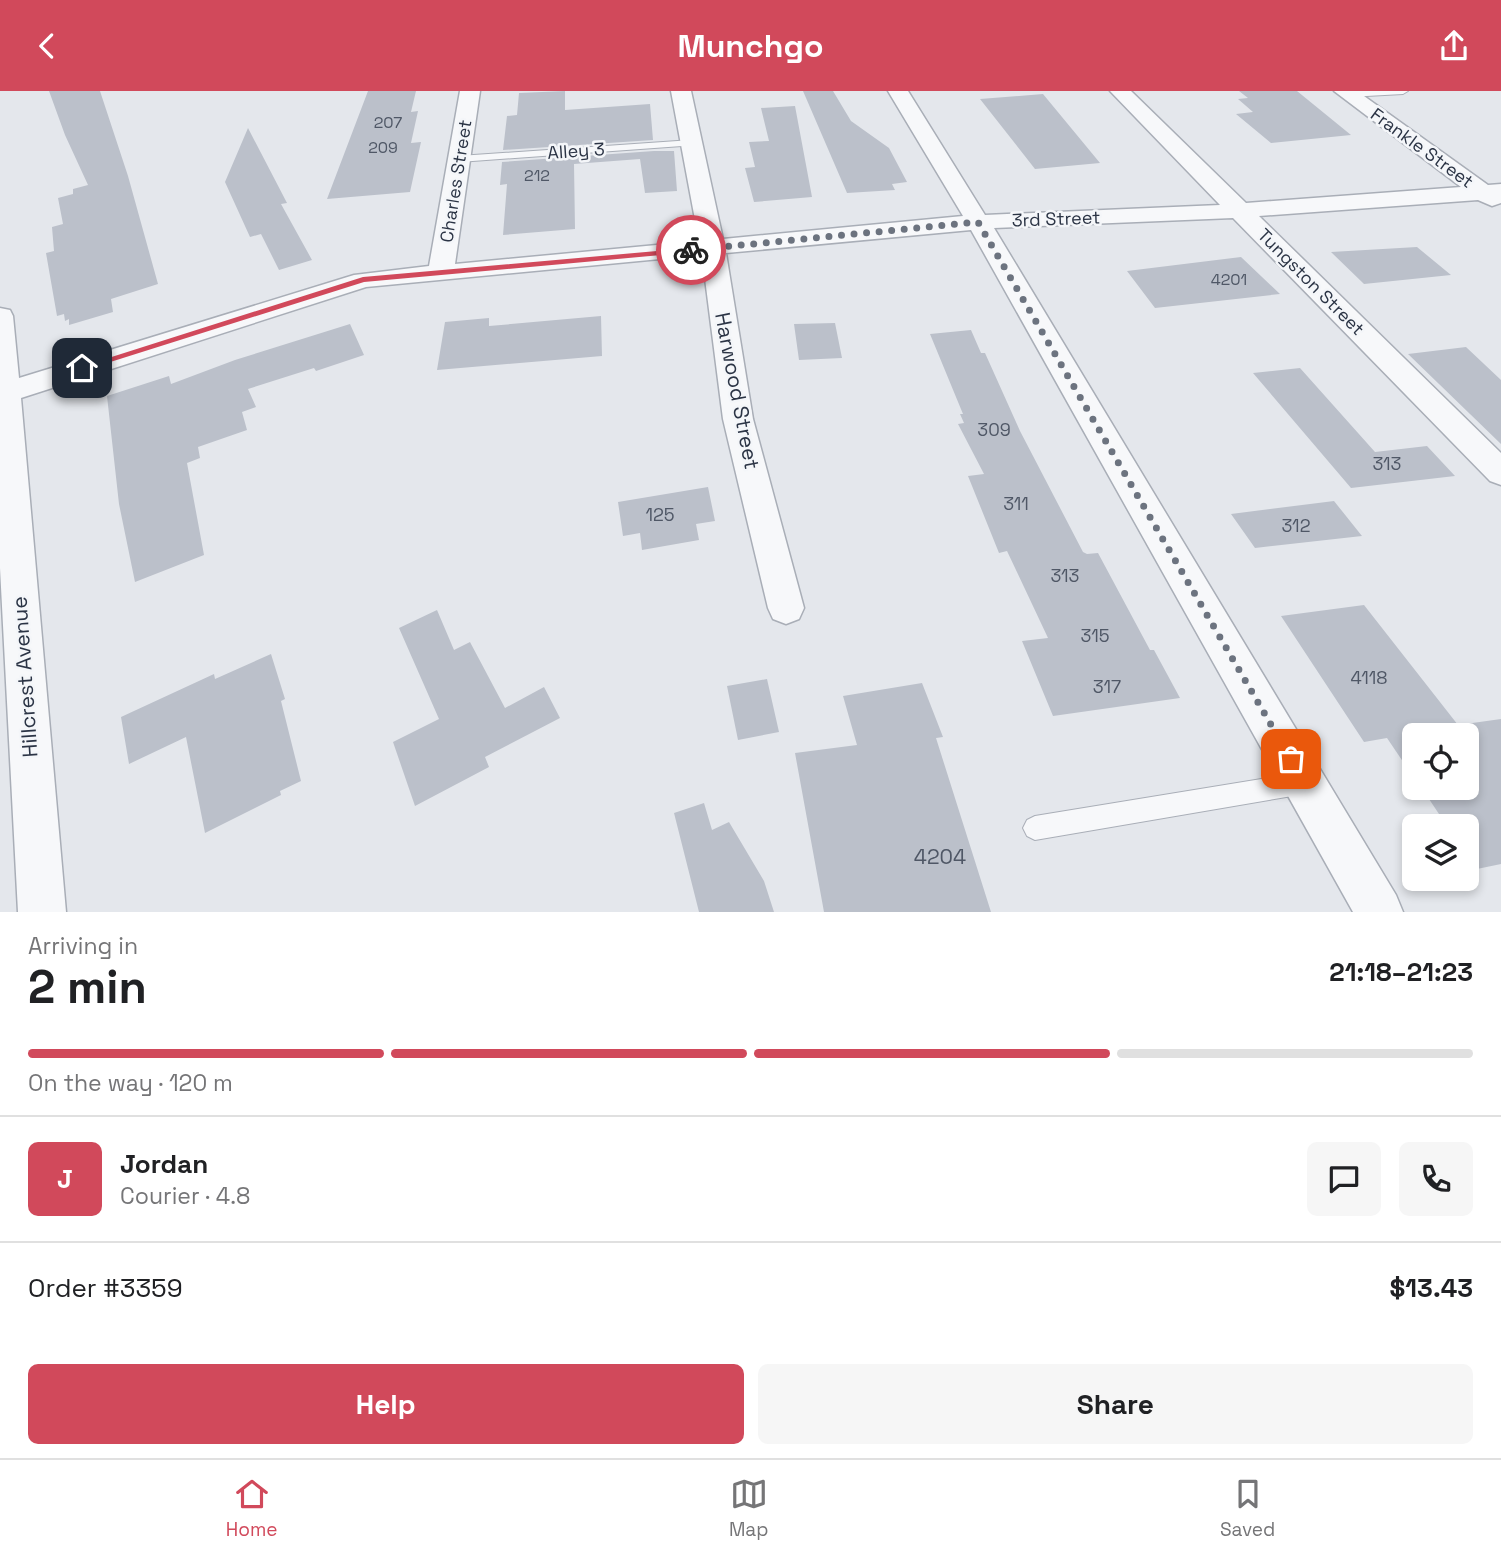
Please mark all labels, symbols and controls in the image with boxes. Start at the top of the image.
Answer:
text: Munchgo [677,26,824,66]
icon: back [28,27,66,65]
icon: share [1435,27,1473,65]
street label: Frankle Street [1366,102,1478,193]
house number: 207 [374,112,402,133]
street label: Charles Street [434,118,477,244]
house number: 209 [368,137,398,158]
street label: Alley 3 [547,137,605,164]
house number: 212 [524,165,550,186]
street label: 3rd Street [1011,205,1101,232]
courier [656,215,726,285]
street label: Tungston Street [1253,223,1370,340]
icon: bike [672,231,710,269]
house number: 4201 [1211,269,1247,290]
street label: Harwood Street [709,310,766,472]
pin [52,338,112,398]
icon: home [63,349,101,387]
house number: 309 [977,418,1011,441]
house number: 313 [1372,452,1402,475]
house number: 311 [1003,492,1029,515]
house number: 125 [645,503,675,526]
house number: 312 [1282,514,1311,537]
house number: 313 [1050,564,1080,587]
street label: Hillcrest Avenue [5,596,44,759]
house number: 315 [1081,624,1109,647]
house number: 4118 [1350,666,1388,689]
house number: 317 [1093,675,1121,698]
map controls [1402,723,1479,891]
button: locate [1402,723,1479,800]
pin [1261,729,1321,789]
icon: bag [1272,740,1310,778]
button: layers [1402,814,1479,891]
house number: 4204 [914,843,966,870]
text: Arriving in [28,931,138,961]
text: 21:18–21:23 [1329,955,1473,989]
text: 2 min [28,958,147,1016]
text: On the way · 120 m [28,1068,233,1098]
button: chat [1307,1142,1381,1216]
button: phone [1399,1142,1473,1216]
text: Jordan [120,1147,208,1181]
text: J [57,1162,73,1196]
text: Courier · 4.8 [120,1181,250,1211]
text: Order #3359 [28,1271,183,1305]
text: $13.43 [1390,1271,1473,1305]
button: Help [28,1364,744,1444]
button: Share [758,1364,1473,1444]
tab: Home [226,1475,277,1542]
tab: Map [729,1475,768,1542]
tab: Saved [1220,1475,1275,1542]

